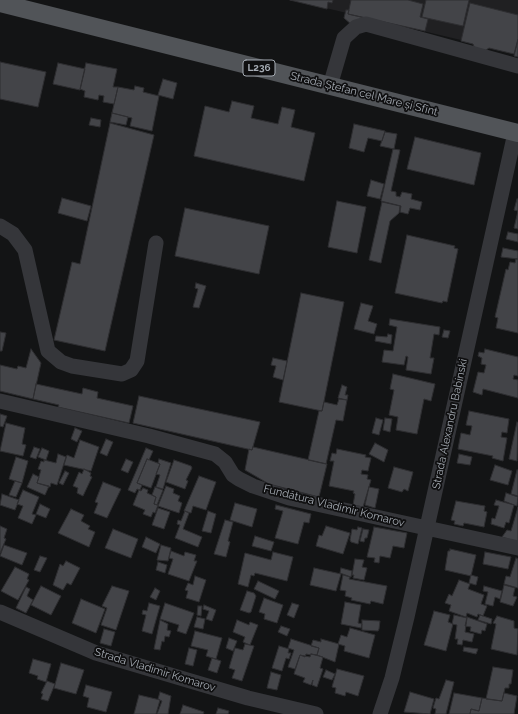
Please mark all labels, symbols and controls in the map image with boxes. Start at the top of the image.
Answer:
road number: L236 [243,60,275,76]
street label: Strada Ștefan cel Mare și Sfînt [289,69,439,119]
street label: Strada Alexandru Babinski [430,358,470,490]
street label: Fundătura Vladimir Komarov [262,482,406,530]
street label: Strada Vladimir Komarov [93,645,217,695]

